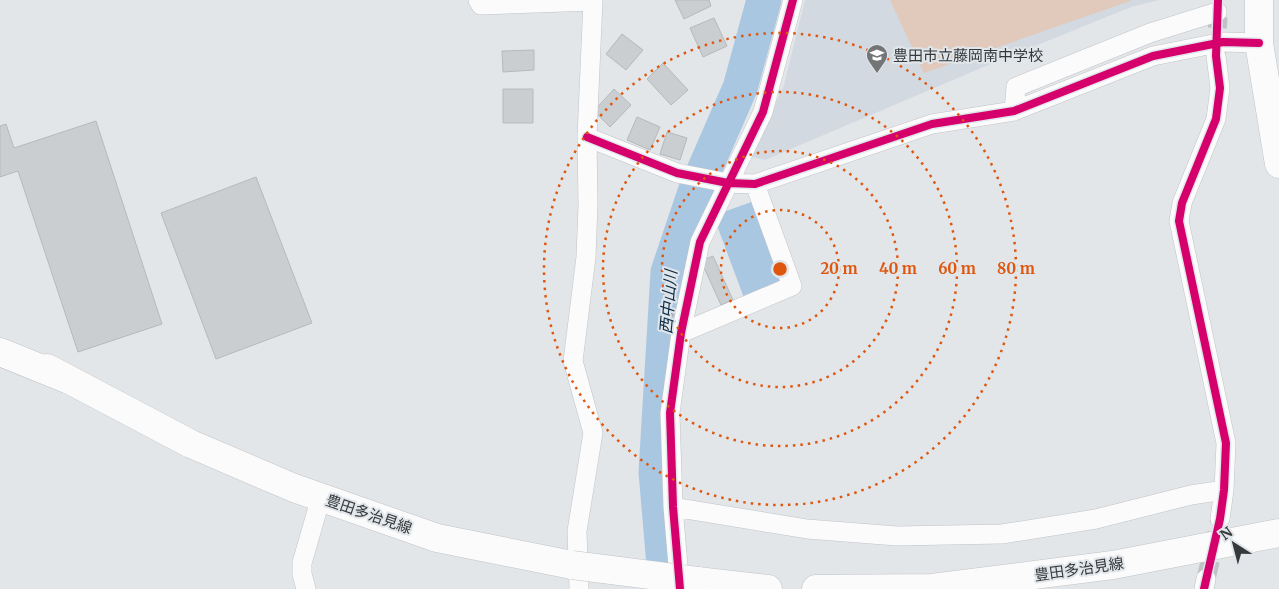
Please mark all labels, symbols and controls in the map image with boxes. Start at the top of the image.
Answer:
school or university icon: 豊田市立藤岡南中学校 [865,43,889,74]
place label: 豊田市立藤岡南中学校 [893,46,1043,65]
text: 20 m [820,259,858,278]
text: 40 m [879,259,917,278]
text: 60 m [938,259,976,278]
text: 80 m [997,259,1035,278]
centre of rings [771,260,789,278]
water label: 西中山川 [655,267,681,335]
street label: 豊田多治見線 [323,490,415,538]
north arrow [1209,519,1259,569]
text: N [1217,523,1236,544]
street label: 豊田多治見線 [1033,553,1125,585]

